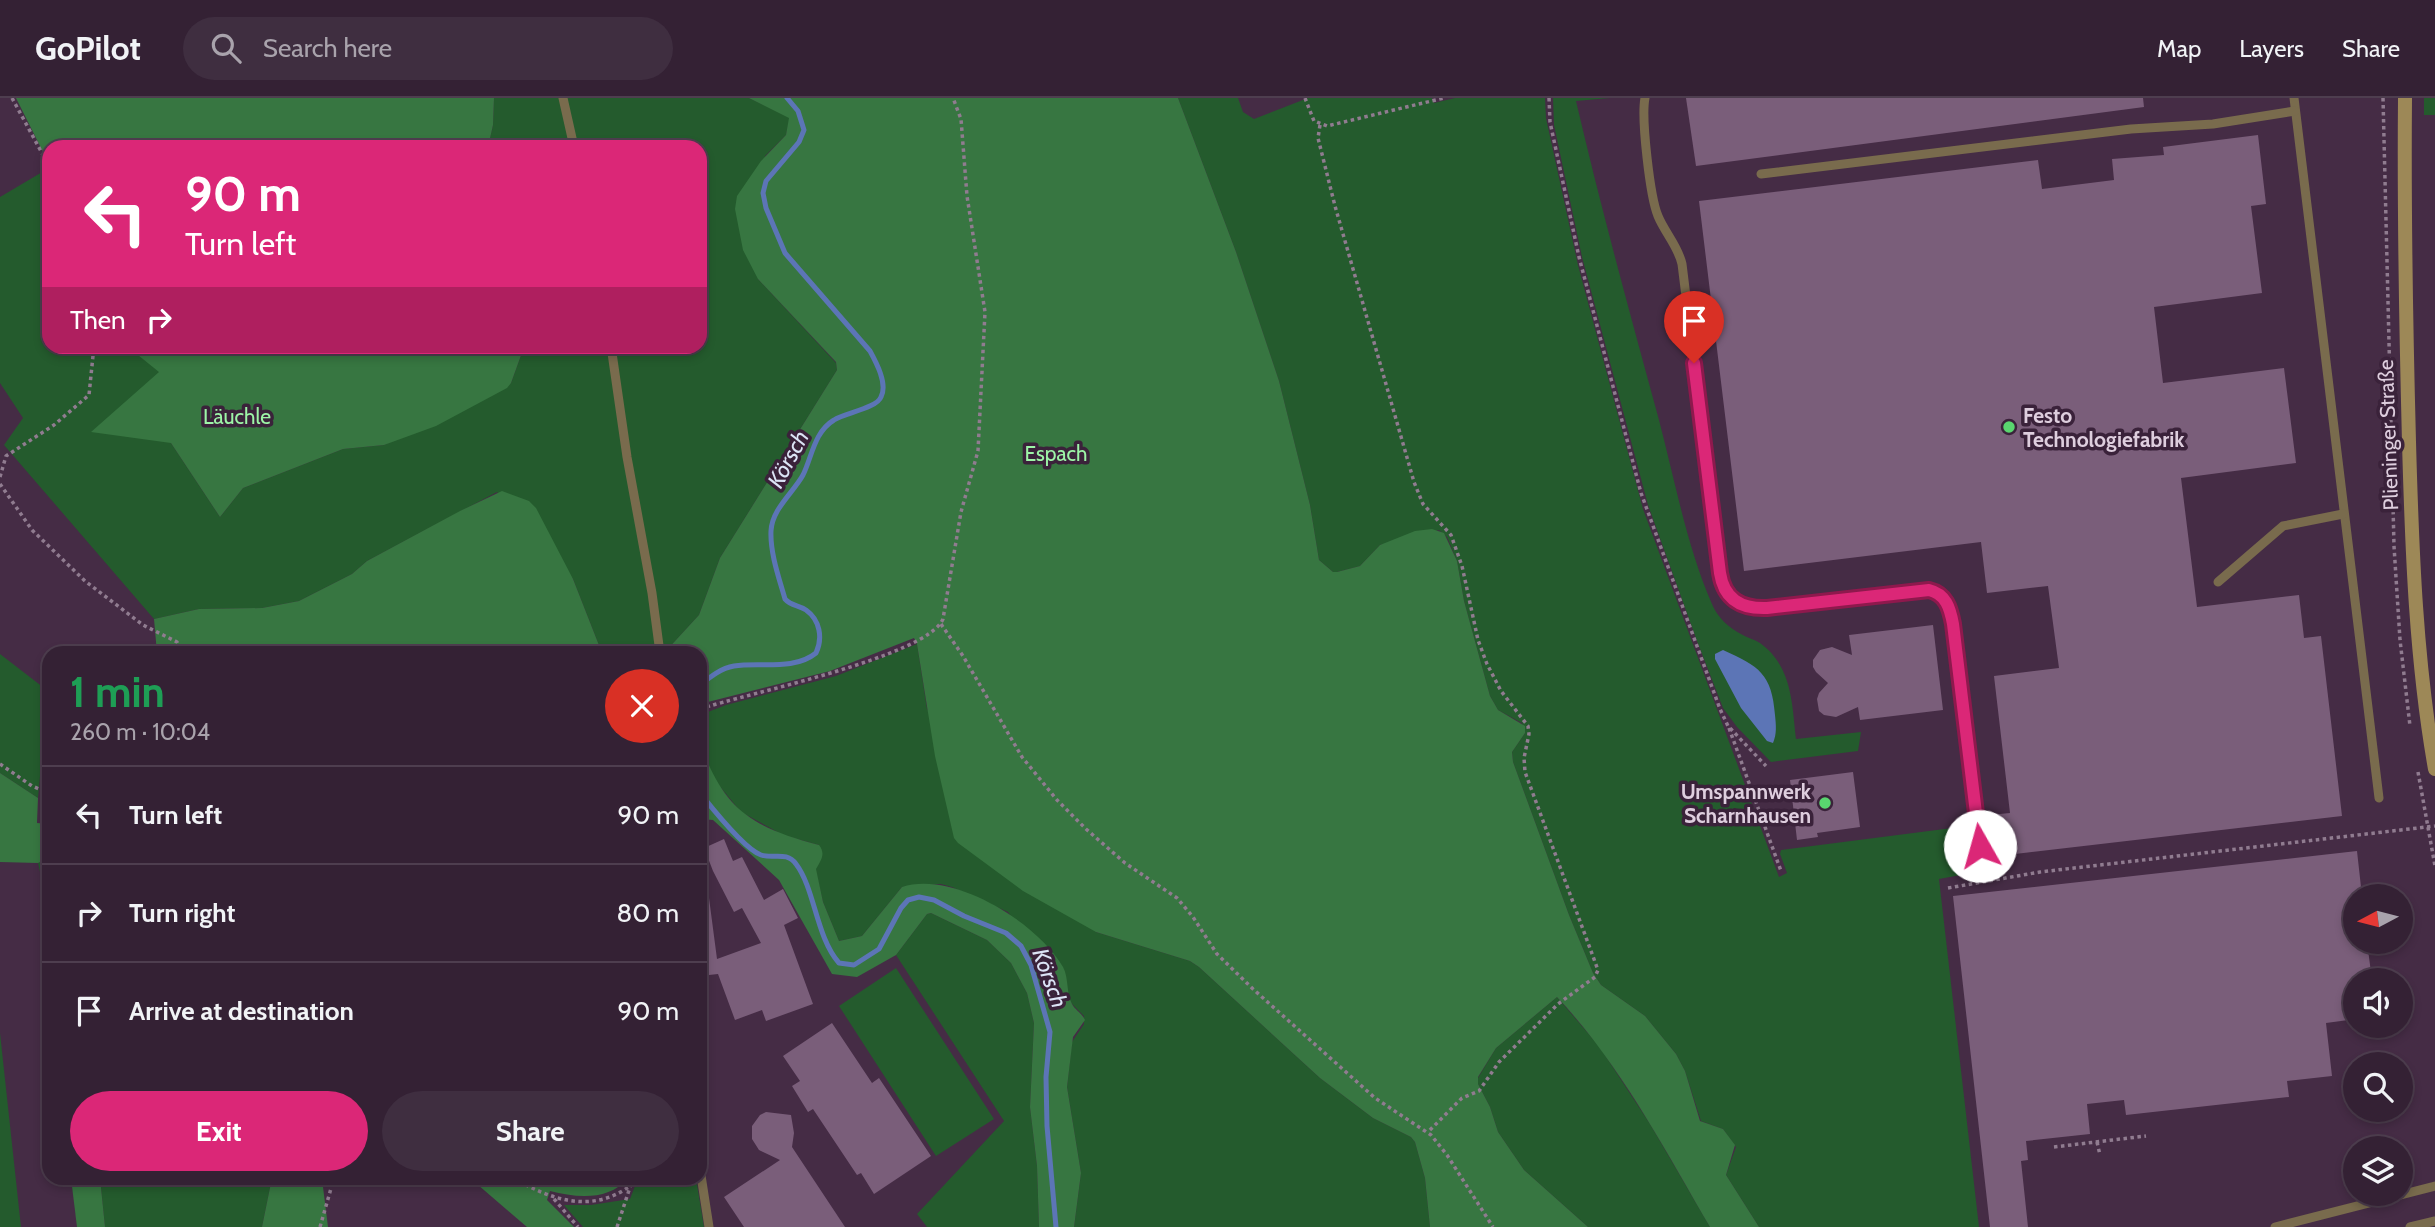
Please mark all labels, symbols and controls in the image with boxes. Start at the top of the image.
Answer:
search box [183,17,673,80]
text: GoPilot [35,28,141,68]
icon: search [207,29,245,67]
text: Search here [263,32,392,64]
text: Map [2157,34,2201,63]
text: Layers [2239,34,2304,63]
text: Share [2342,34,2400,63]
text: 90 m [185,164,301,223]
icon: left [70,168,161,259]
text: Turn left [185,224,296,263]
pin [1664,291,1724,363]
icon: right [140,301,178,339]
icon: arrive [1675,302,1713,340]
text: Then [70,304,126,336]
street label: Plieninger Straße [2373,359,2403,511]
place label: Festo Technologiefabrik [2023,403,2185,452]
park label: Läuchle [203,404,271,429]
marker: Festo Technologiefabrik [2001,419,2017,435]
water label: Körsch [761,426,815,492]
park label: Espach [1025,441,1087,466]
text: 1 min [70,666,165,718]
button: close [605,669,679,743]
text: 260 m · 10:04 [70,718,210,746]
place label: Umspannwerk Scharnhausen [1681,779,1812,828]
marker: Umspannwerk Scharnhausen [1817,795,1833,811]
icon: left [70,796,108,834]
text: Turn left [129,799,222,831]
text: 90 m [617,799,679,831]
position arrow [1943,809,2017,883]
north arrow [2343,884,2413,954]
map controls [2343,884,2413,1206]
icon: right [70,894,108,932]
text: Turn right [129,897,235,929]
text: 80 m [616,897,679,929]
water label: Körsch [1026,945,1074,1011]
button: sound [2343,968,2413,1038]
icon: arrive [70,992,108,1030]
text: Arrive at destination [129,995,354,1027]
text: 90 m [617,995,679,1027]
button: search [2343,1052,2413,1122]
button: Exit [70,1091,368,1171]
button: Share [382,1091,679,1171]
button: layers [2343,1136,2413,1206]

